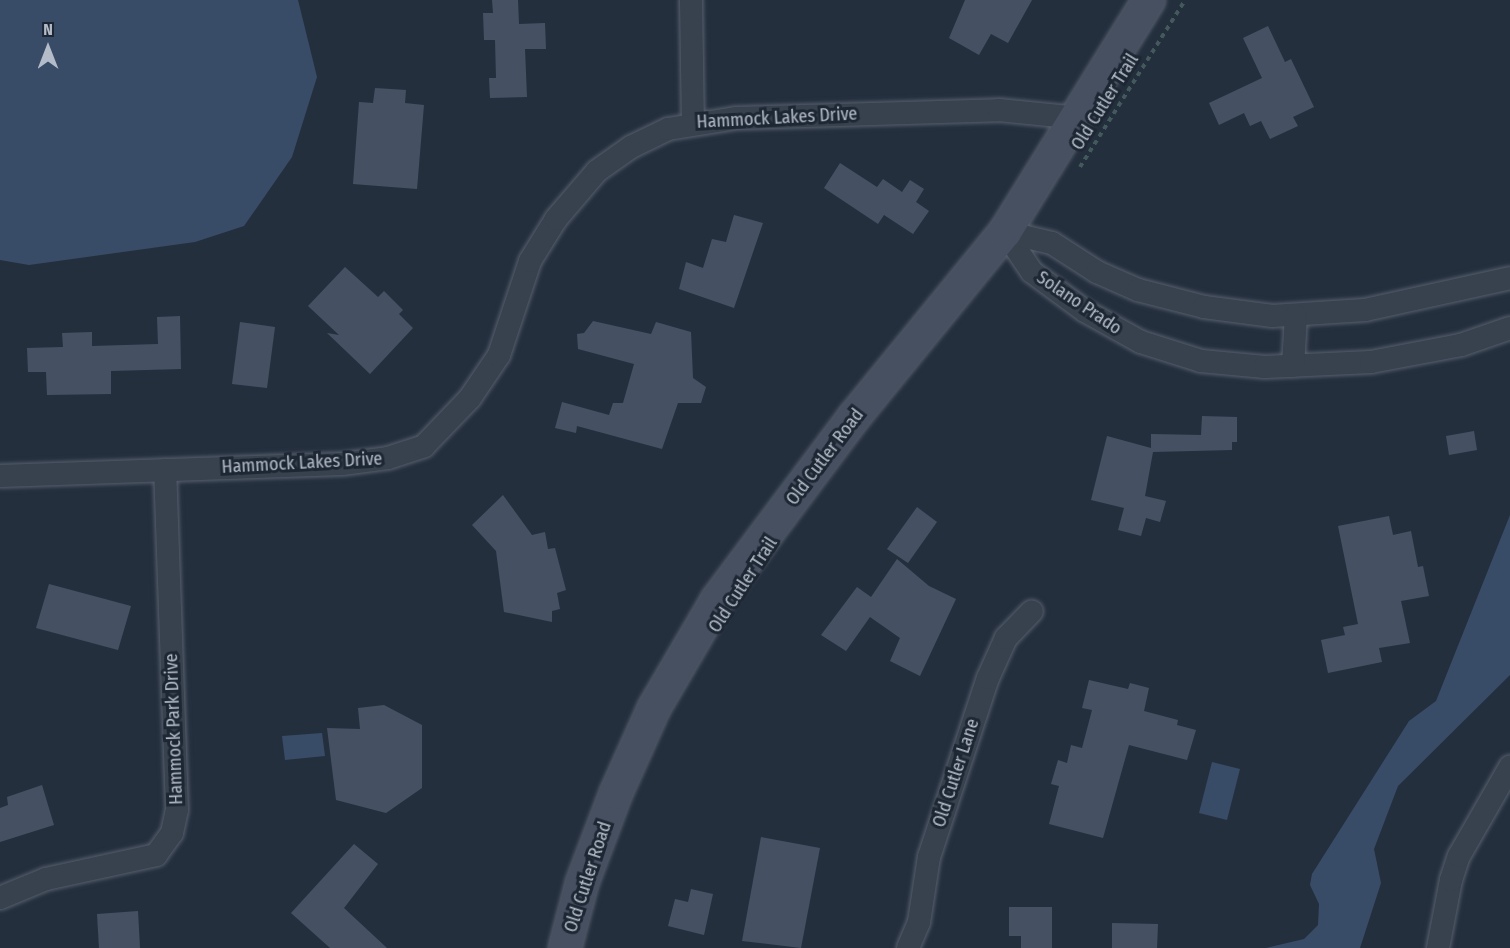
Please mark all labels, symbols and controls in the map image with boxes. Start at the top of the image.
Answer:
north arrow [18,18,78,78]
text: N [43,20,53,39]
street label: Old Cutler Trail [1067,50,1143,154]
street label: Hammock Lakes Drive [696,103,858,133]
street label: Solano Prado [1032,267,1126,339]
street label: Old Cutler Road [782,405,868,509]
street label: Hammock Lakes Drive [221,448,383,478]
street label: Old Cutler Trail [704,533,782,637]
street label: Hammock Park Drive [161,653,187,805]
street label: Old Cutler Lane [928,716,984,830]
street label: Old Cutler Road [560,819,616,935]

